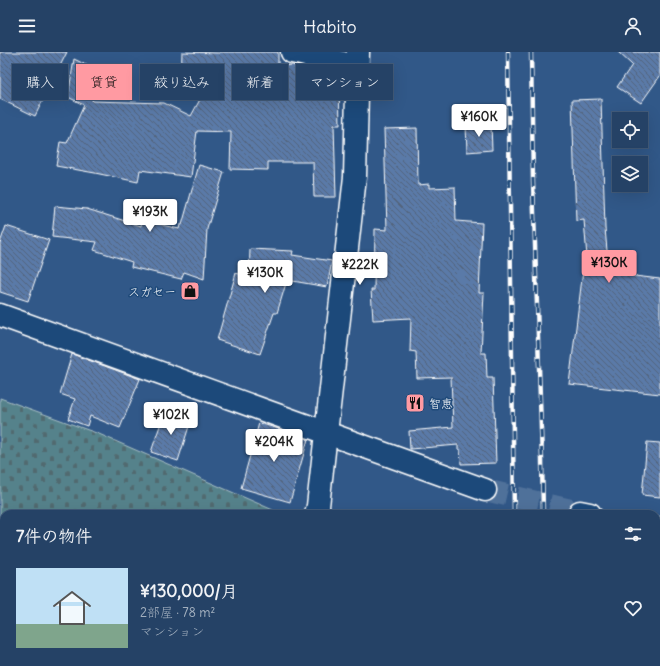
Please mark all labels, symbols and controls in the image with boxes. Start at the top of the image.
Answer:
icon: menu [16,15,38,37]
text: Habito [303,15,357,38]
icon: person [622,15,644,37]
chip: 購入 [12,64,68,100]
chip: 賃貸 [76,64,132,100]
chip: 絞り込み [140,64,224,100]
chip: 新着 [232,64,288,100]
chip: マンション [296,64,393,100]
pin: ¥160K [451,104,507,138]
text: ¥160K [461,108,497,125]
map controls [612,112,648,192]
button: locate [612,112,648,148]
button: layers [612,156,648,192]
pin: ¥193K [122,199,178,233]
text: ¥193K [132,203,168,220]
pin: ¥130K [581,250,637,284]
pin: ¥222K [332,252,388,286]
text: ¥130K [591,254,627,271]
text: ¥222K [341,256,379,273]
pin: ¥130K [237,260,293,294]
text: ¥130K [247,264,283,281]
shop icon: スガセー [179,280,201,302]
place label: スガセー [128,284,176,299]
restaurant icon: 智恵 [404,392,426,414]
place label: 智恵 [429,396,453,411]
pin: ¥102K [143,402,199,436]
text: ¥102K [153,406,189,423]
pin: ¥204K [246,429,302,463]
text: ¥204K [255,433,293,450]
icon: filters [622,523,644,545]
text: 7件の物件 [16,525,92,547]
text: ¥130,000/月 [140,580,238,602]
icon: home [48,584,96,632]
icon: heart [622,597,644,619]
text: 2部屋 · 78 m² [140,604,215,621]
text: マンション [140,623,204,640]

